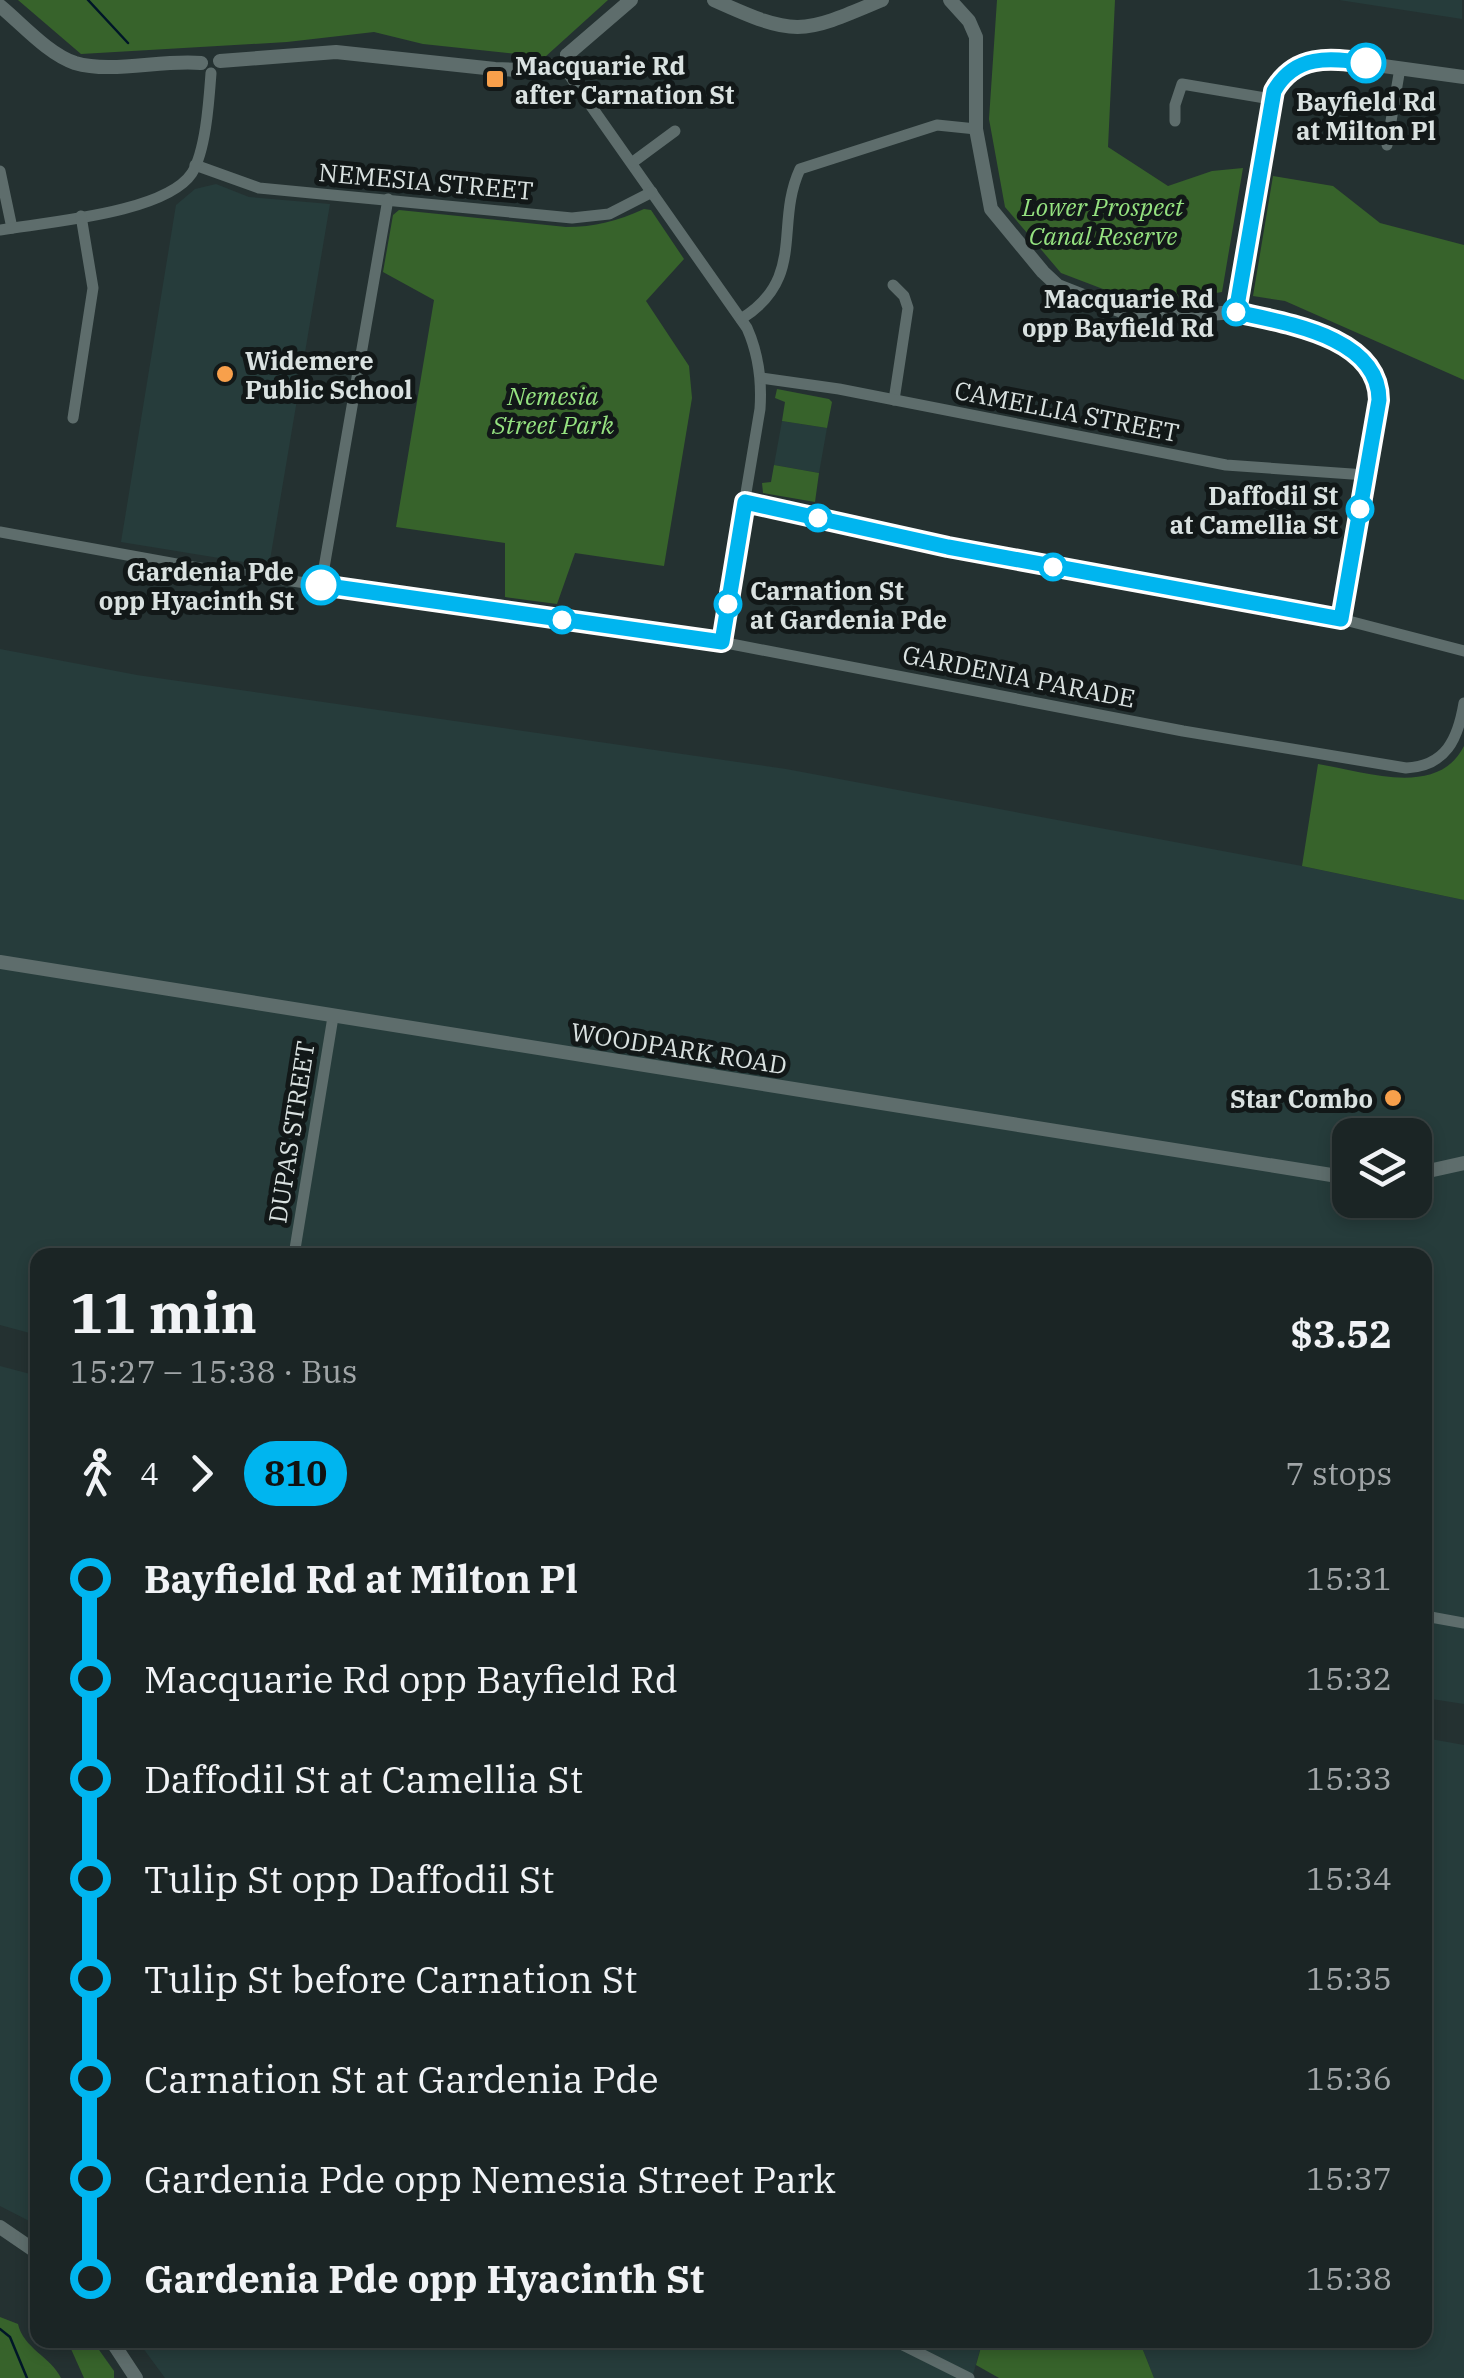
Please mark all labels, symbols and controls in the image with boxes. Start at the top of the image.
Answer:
marker: Bayfield Rd at Milton Pl [1347,44,1385,82]
place label: Macquarie Rd after Carnation St [515,49,734,111]
marker: Macquarie Rd after Carnation St [484,68,506,90]
place label: Bayfield Rd at Milton Pl [1296,85,1436,147]
street label: NEMESIA STREET [317,155,535,207]
park label: Lower Prospect Canal Reserve [1021,190,1185,252]
place label: Macquarie Rd opp Bayfield Rd [1022,282,1214,344]
marker: Macquarie Rd opp Bayfield Rd [1223,299,1249,325]
place label: Widemere Public School [245,344,412,406]
marker: Widemere Public School [214,363,236,385]
street label: CAMELLIA STREET [952,373,1182,449]
park label: Nemesia Street Park [491,379,615,441]
place label: Daffodil St at Camellia St [1170,479,1338,541]
marker: Daffodil St at Camellia St [1347,496,1373,522]
unlabelled marker [805,505,831,531]
unlabelled marker [1040,554,1066,580]
place label: Gardenia Pde opp Hyacinth St [99,555,294,617]
marker: Gardenia Pde opp Hyacinth St [302,566,340,604]
place label: Carnation St at Gardenia Pde [750,574,947,636]
marker: Carnation St at Gardenia Pde [715,591,741,617]
unlabelled marker [549,607,575,633]
street label: GARDENIA PARADE [900,637,1138,715]
street label: WOODPARK ROAD [569,1015,789,1081]
street label: DUPAS STREET [260,1039,322,1225]
place label: Star Combo [1230,1082,1373,1115]
marker: Star Combo [1382,1087,1404,1109]
map controls [1332,1118,1432,1218]
button: layers [1332,1118,1432,1218]
text: 11 min [70,1277,257,1348]
text: $3.52 [1290,1309,1392,1358]
text: 15:27 – 15:38 · Bus [70,1350,357,1392]
icon: walk [70,1446,125,1501]
icon: forward [174,1446,229,1501]
text: 810 [264,1450,327,1496]
text: 4 [140,1452,159,1494]
text: 7 stops [1285,1452,1392,1494]
text: Bayfield Rd at Milton Pl [144,1554,578,1603]
text: 15:31 [1306,1557,1392,1599]
text: Macquarie Rd opp Bayfield Rd [144,1654,678,1703]
text: 15:32 [1306,1657,1392,1699]
text: Daffodil St at Camellia St [144,1754,583,1803]
text: 15:33 [1306,1757,1392,1799]
text: Tulip St opp Daffodil St [144,1854,554,1903]
text: 15:34 [1306,1857,1392,1899]
text: Tulip St before Carnation St [144,1954,637,2003]
text: 15:35 [1306,1957,1392,1999]
text: Carnation St at Gardenia Pde [144,2054,659,2103]
text: 15:36 [1306,2057,1392,2099]
text: Gardenia Pde opp Nemesia Street Park [144,2154,836,2203]
text: 15:37 [1306,2157,1392,2199]
text: Gardenia Pde opp Hyacinth St [144,2254,704,2303]
text: 15:38 [1306,2257,1392,2299]

